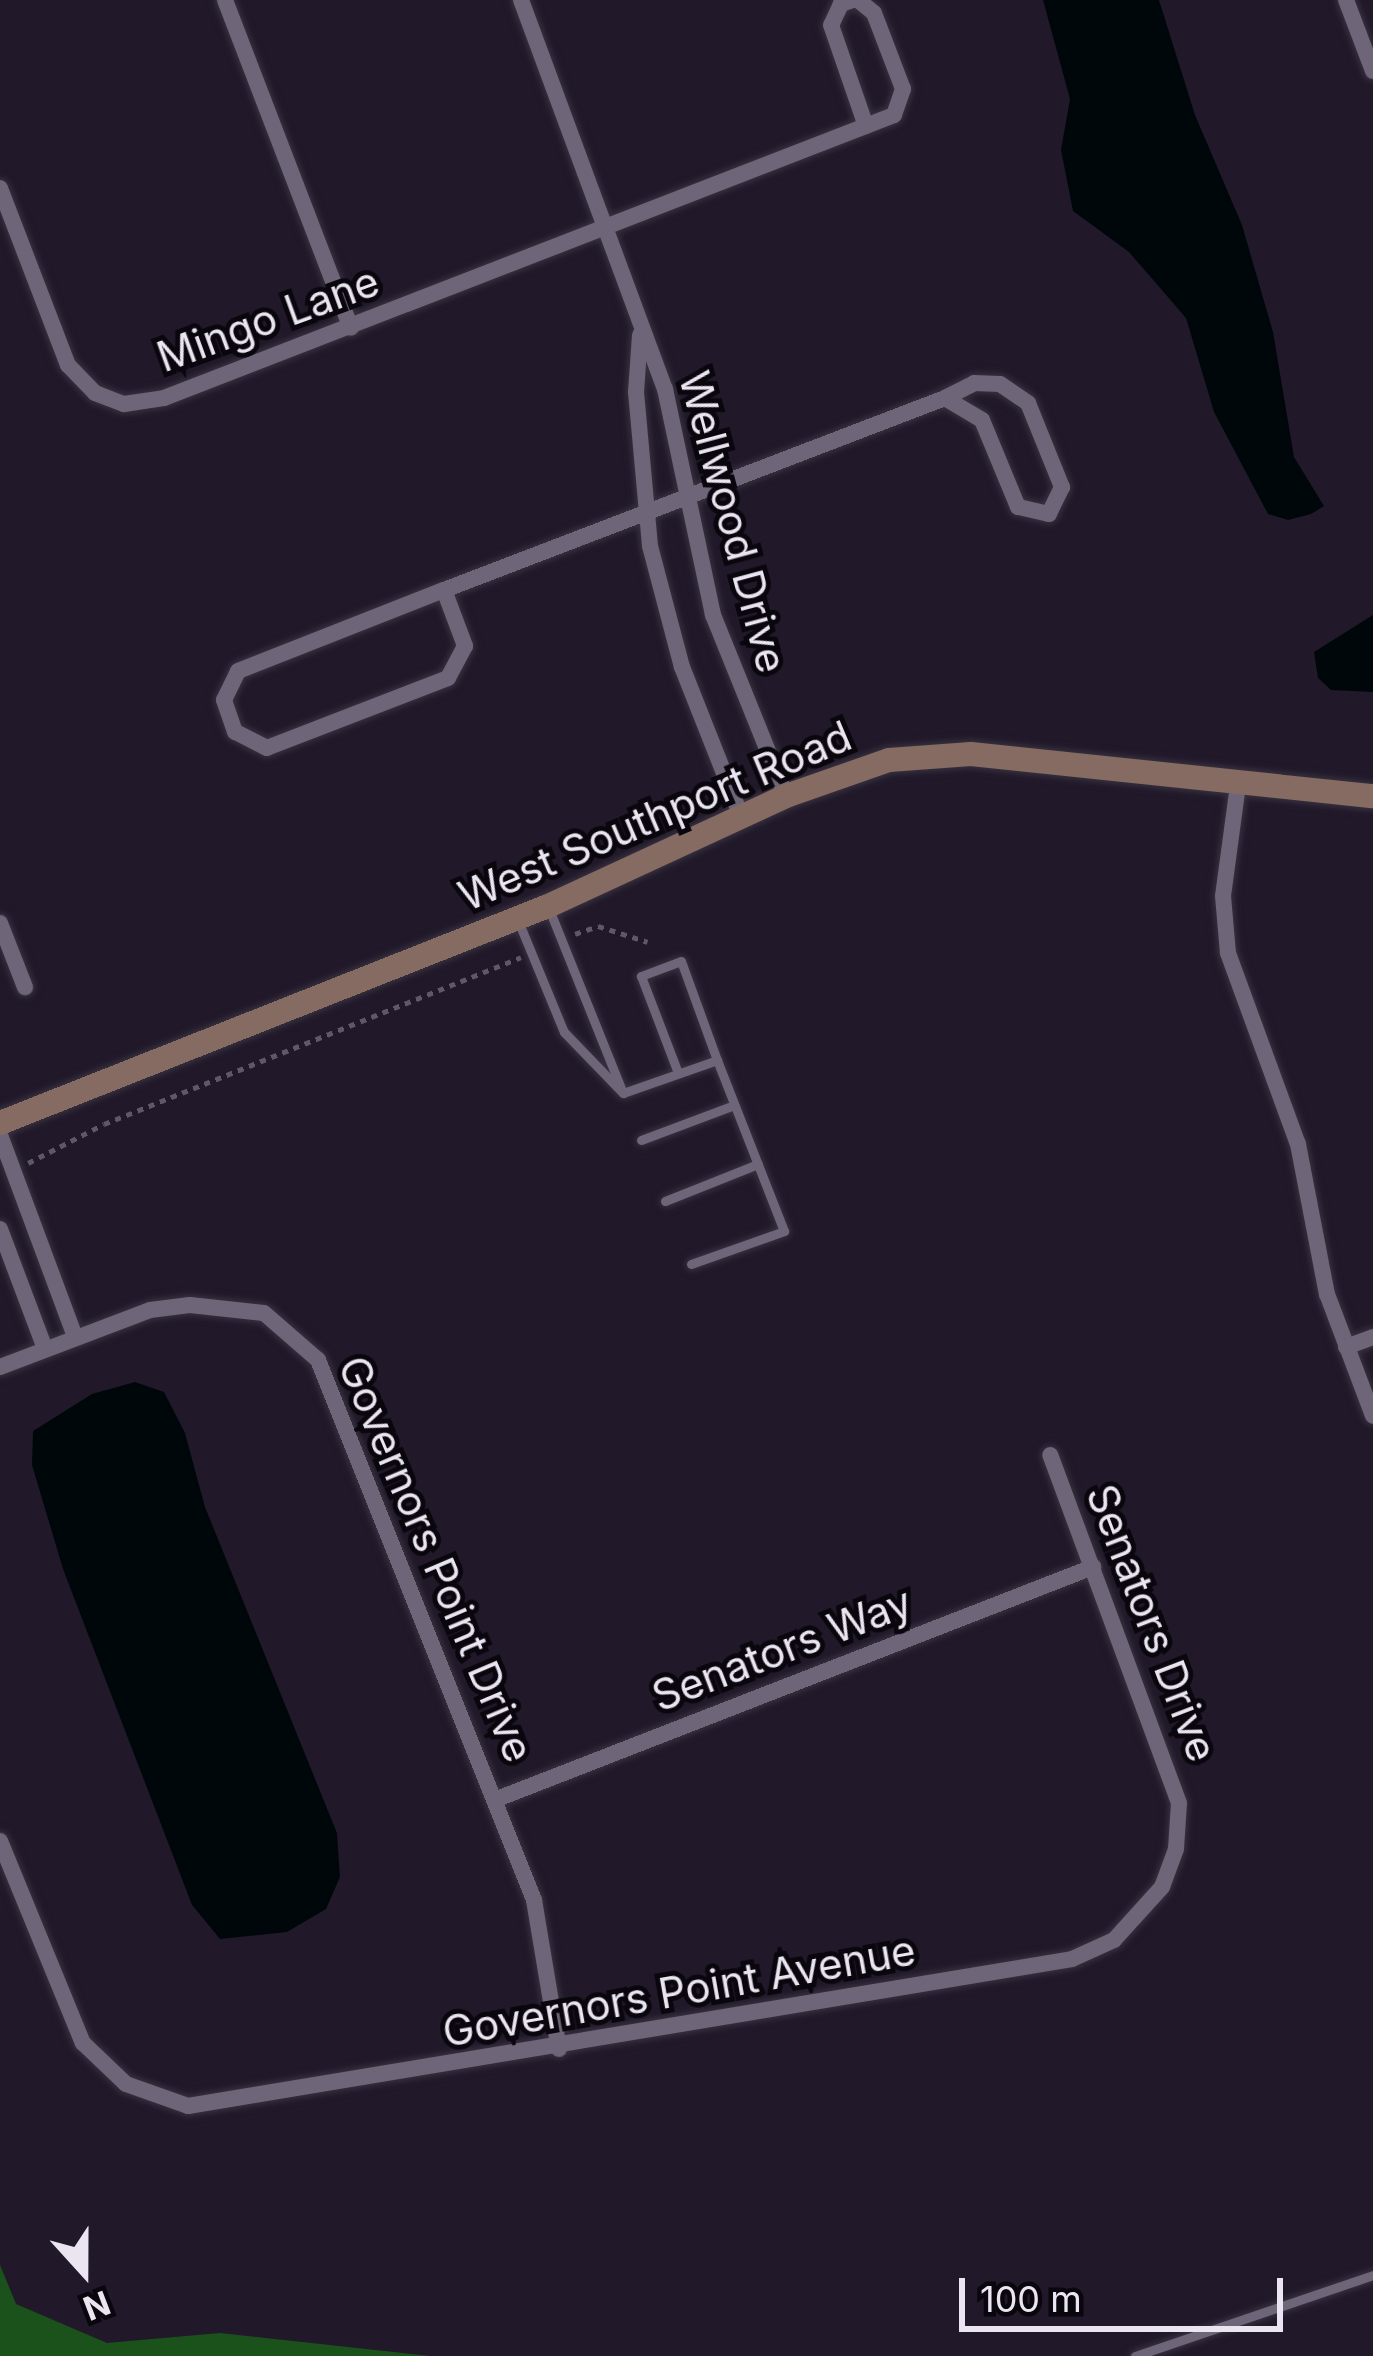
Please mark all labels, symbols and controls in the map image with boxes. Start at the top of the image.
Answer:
street label: Mingo Lane [150,256,386,382]
street label: Wellwood Drive [669,366,797,678]
street label: West Southport Road [451,711,859,921]
street label: Governors Point Drive [328,1349,544,1769]
street label: Senators Drive [1076,1477,1228,1769]
street label: Senators Way [645,1576,919,1722]
street label: Governors Point Avenue [439,1925,919,2057]
north arrow [24,2212,144,2332]
scale bar [965,2254,1289,2328]
text: 100 m [980,2277,1082,2321]
text: N [78,2282,116,2329]

